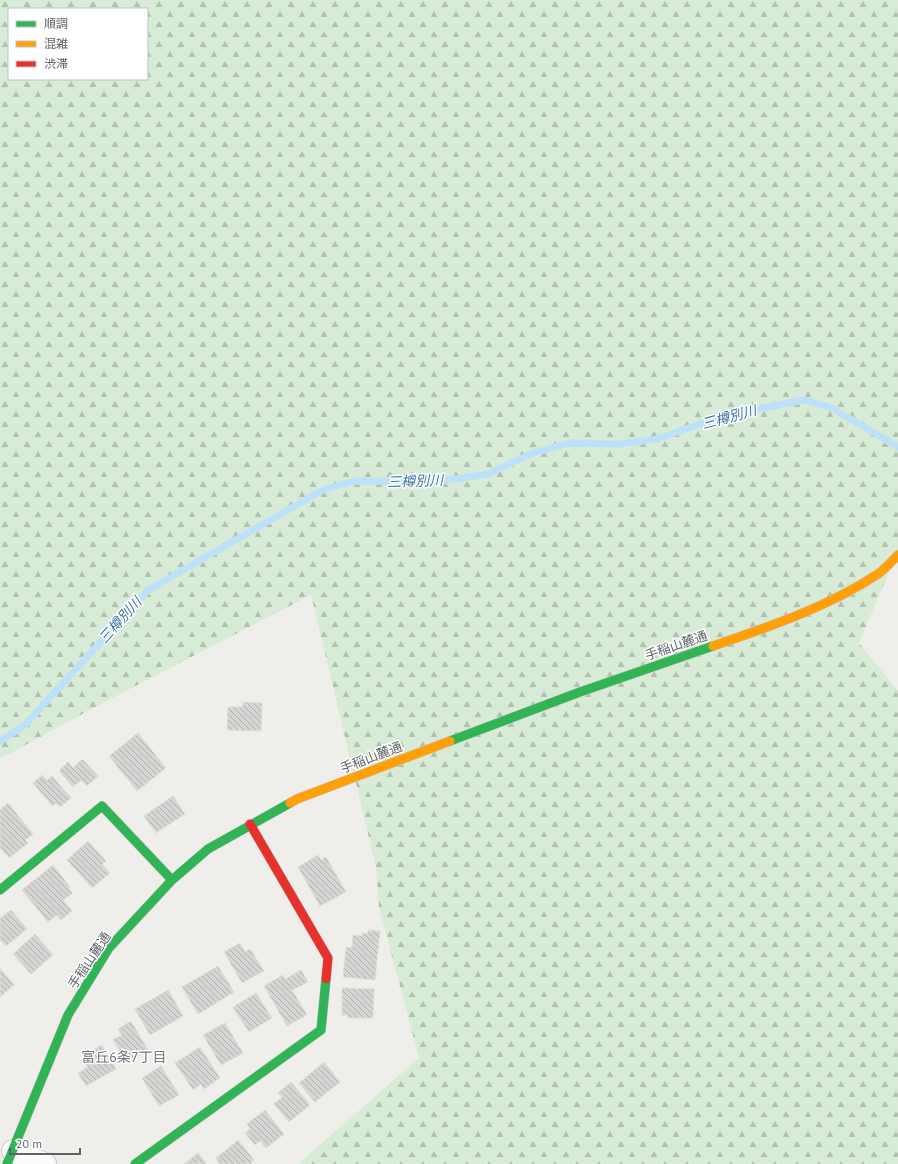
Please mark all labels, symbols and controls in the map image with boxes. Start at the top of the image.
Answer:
legend [8,8,148,80]
text: 順調 [44,16,68,31]
text: 混雑 [44,36,68,51]
text: 渋滞 [44,56,68,71]
water label: 三樽別川 [700,401,760,433]
water label: 三樽別川 [387,471,445,491]
water label: 三樽別川 [95,592,147,647]
street label: 手稲山麓通 [643,627,710,664]
street label: 手稲山麓通 [338,738,405,777]
street label: 手稲山麓通 [64,929,115,992]
district label: 富丘6条7丁目 [81,1048,167,1066]
scale bar [10,1130,80,1156]
text: 20 m [16,1136,42,1151]

